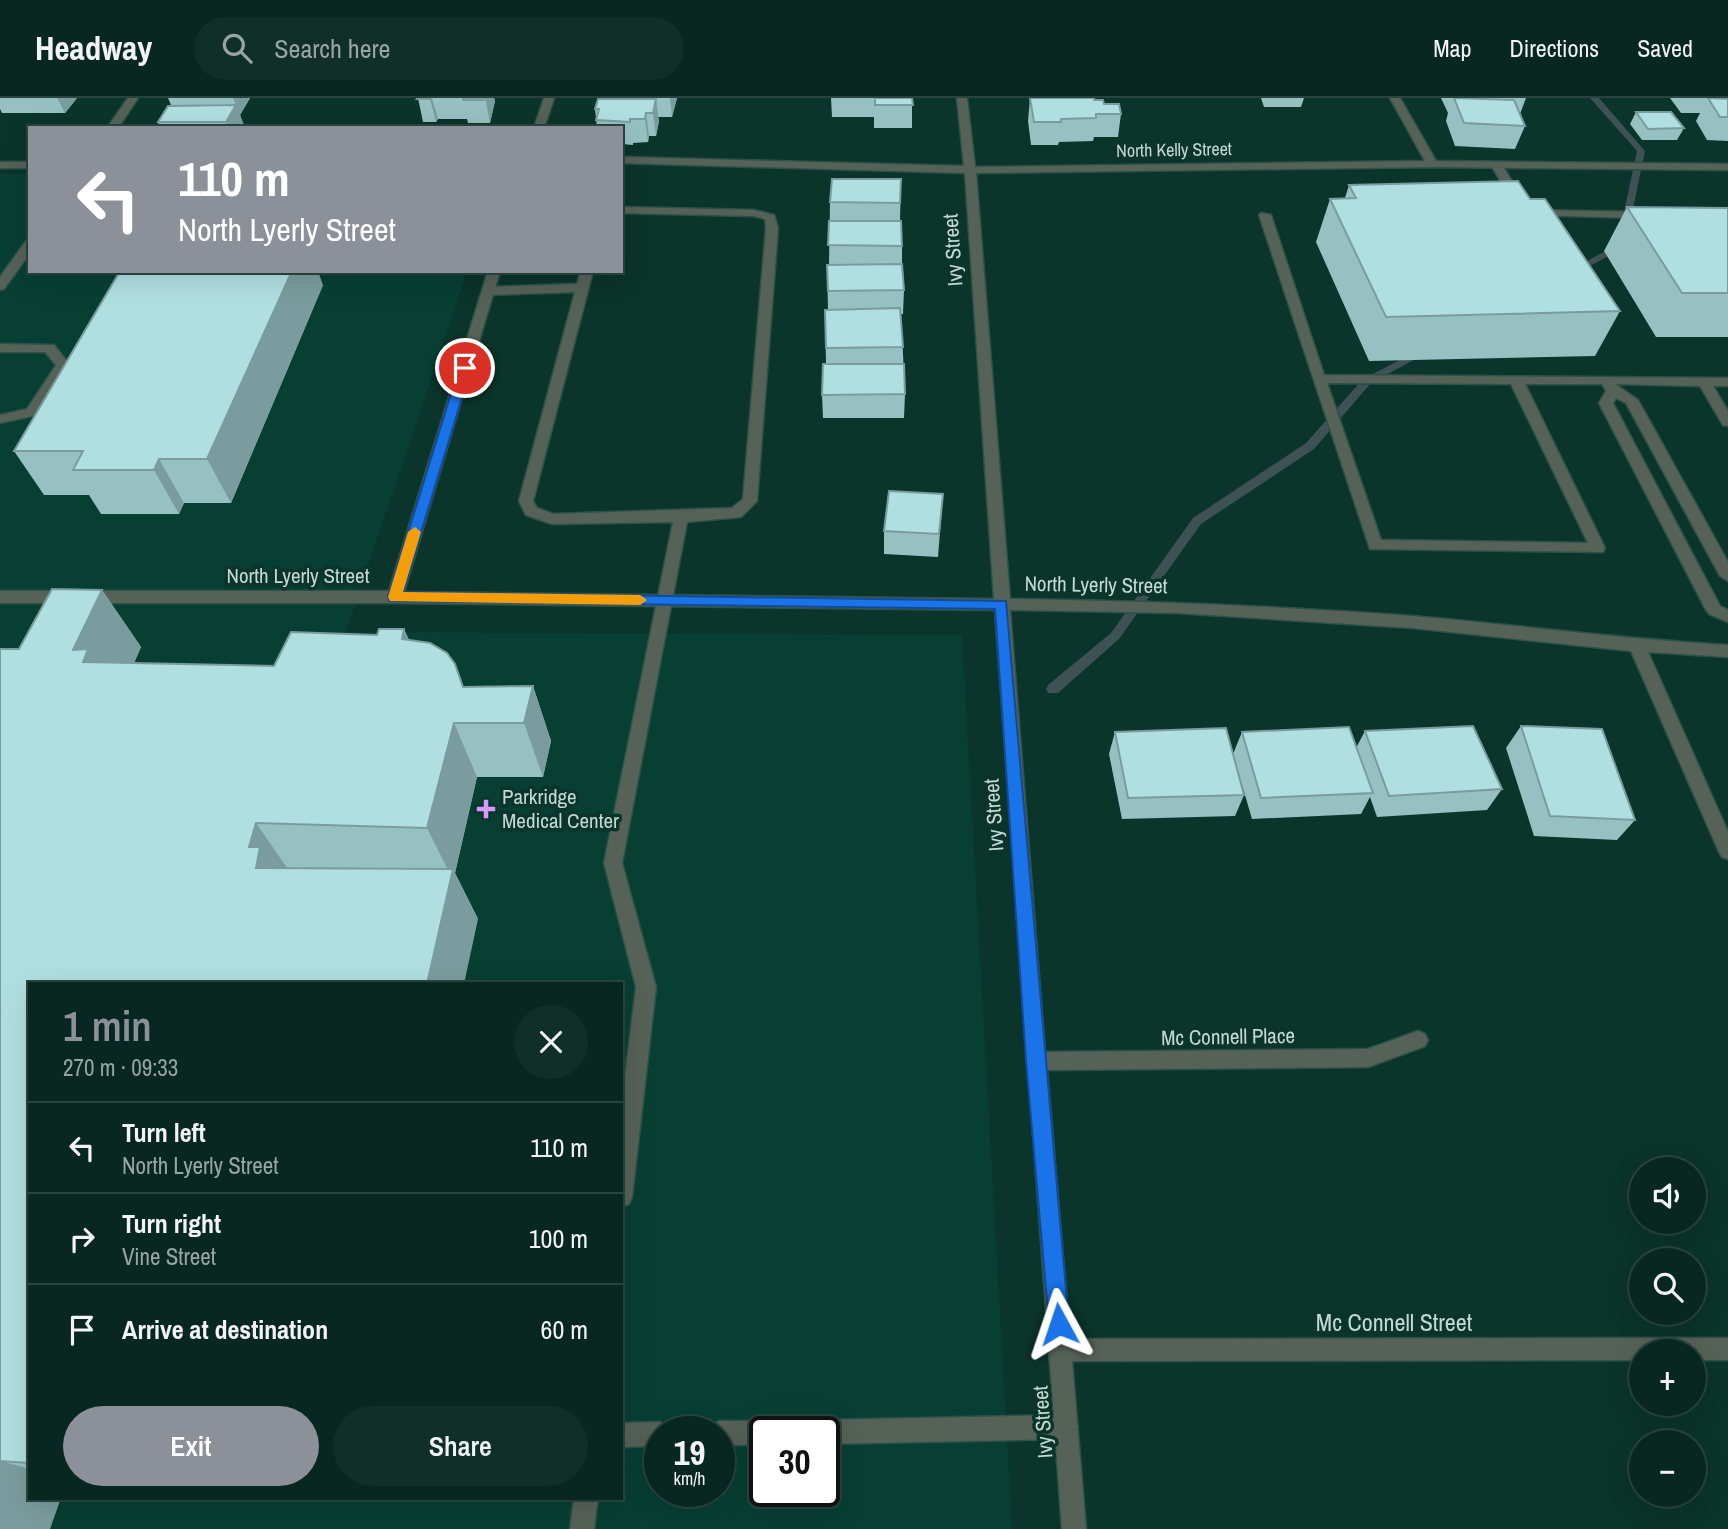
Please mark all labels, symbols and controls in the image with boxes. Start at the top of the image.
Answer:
search box [194,17,684,80]
text: Headway [35,26,152,70]
icon: search [218,29,256,67]
text: Search here [274,31,390,66]
text: Map [1433,32,1471,64]
text: Directions [1509,32,1599,64]
text: Saved [1637,32,1693,64]
street label: North Kelly Street [1116,136,1232,163]
text: 110 m [178,145,290,211]
icon: left [63,154,154,245]
text: North Lyerly Street [178,208,396,251]
street label: Ivy Street [935,213,970,287]
pin [435,338,495,398]
icon: arrive [446,349,484,387]
street label: North Lyerly Street [227,561,370,590]
street label: North Lyerly Street [1024,569,1168,600]
street label: Ivy Street [976,778,1011,852]
place label: Parkridge Medical Center [502,782,619,835]
marker: Parkridge Medical Center [476,799,496,819]
text: 1 min [63,998,152,1054]
button: close [514,1005,588,1079]
street label: Mc Connell Place [1161,1021,1295,1052]
text: 270 m · 09:33 [63,1052,178,1083]
text: Turn left [122,1115,206,1150]
icon: left [63,1129,101,1167]
text: 110 m [530,1130,588,1165]
text: North Lyerly Street [122,1150,279,1181]
map controls [1629,1157,1706,1507]
button: sound [1629,1157,1706,1234]
text: Turn right [122,1206,221,1241]
icon: right [63,1220,101,1258]
text: 100 m [529,1221,588,1256]
text: Vine Street [122,1241,216,1272]
button: search [1629,1248,1706,1325]
position arrow [1022,1287,1096,1361]
street label: Mc Connell Street [1316,1306,1473,1338]
icon: arrive [63,1311,101,1349]
text: Arrive at destination [122,1312,328,1347]
text: 60 m [541,1312,588,1347]
button: + [1629,1339,1706,1416]
street label: Ivy Street [1025,1385,1060,1459]
button: Exit [63,1406,319,1486]
button: Share [333,1406,588,1486]
speed limit sign: 30 [749,1416,840,1507]
text: 19 [674,1429,705,1476]
button: − [1629,1430,1706,1507]
text: km/h [674,1466,706,1491]

